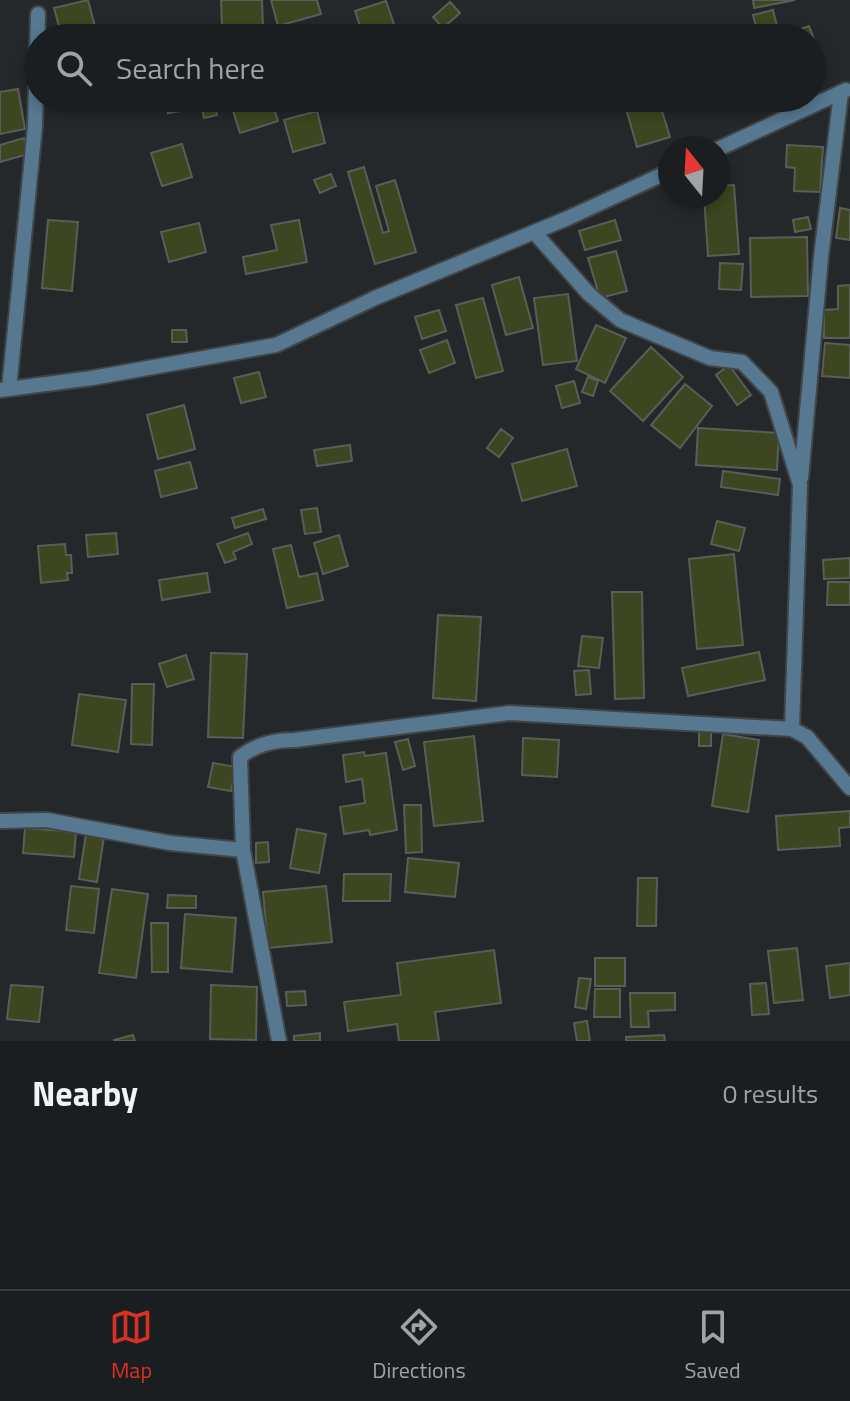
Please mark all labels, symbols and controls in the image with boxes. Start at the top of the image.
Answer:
search box [24,24,826,112]
text: Search here [116,45,265,91]
icon: search [52,46,96,90]
north arrow [658,136,730,208]
text: Nearby [32,1067,138,1119]
text: 0 results [723,1074,818,1113]
tab: Map [109,1305,153,1387]
tab: Directions [372,1305,466,1387]
tab: Saved [685,1305,741,1387]

